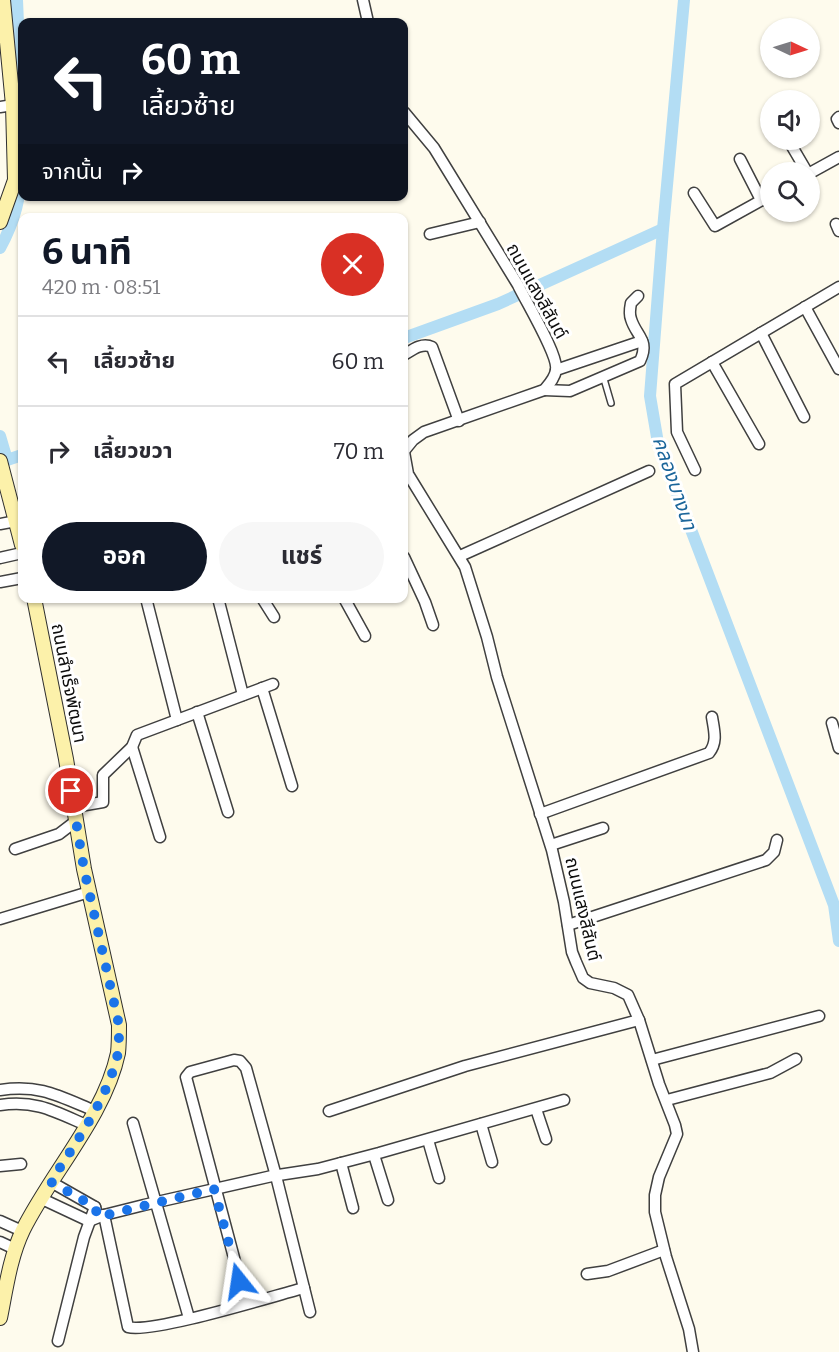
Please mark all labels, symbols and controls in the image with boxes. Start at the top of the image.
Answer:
north arrow [760,18,820,78]
map controls [760,18,820,222]
text: 60 m [141,35,240,85]
icon: left [42,42,120,120]
text: เลี้ยวซ้าย [141,90,235,122]
button: sound [760,90,820,150]
icon: right [115,156,148,189]
text: จากนั้น [42,158,103,185]
button: search [760,162,820,222]
text: 6 นาที [42,230,132,274]
button: close [321,233,384,296]
street label: ถนนแสงสีสันต์ [502,239,572,343]
text: 420 m · 08:51 [42,275,160,299]
icon: left [42,345,75,378]
text: เลี้ยวซ้าย [93,347,175,374]
text: 60 m [332,348,384,375]
water label: คลองบางนา [648,433,702,534]
icon: right [42,435,75,468]
text: เลี้ยวขวา [93,437,173,464]
text: 70 m [334,438,384,465]
button: ออก [42,522,207,591]
button: แชร์ [219,522,384,591]
street label: ถนนสำเร็จพัฒนา [47,621,91,745]
pin [45,765,96,816]
icon: arrive [54,774,87,807]
street label: ถนนแสงสีสันต์ [560,855,606,963]
position arrow [207,1249,271,1313]

